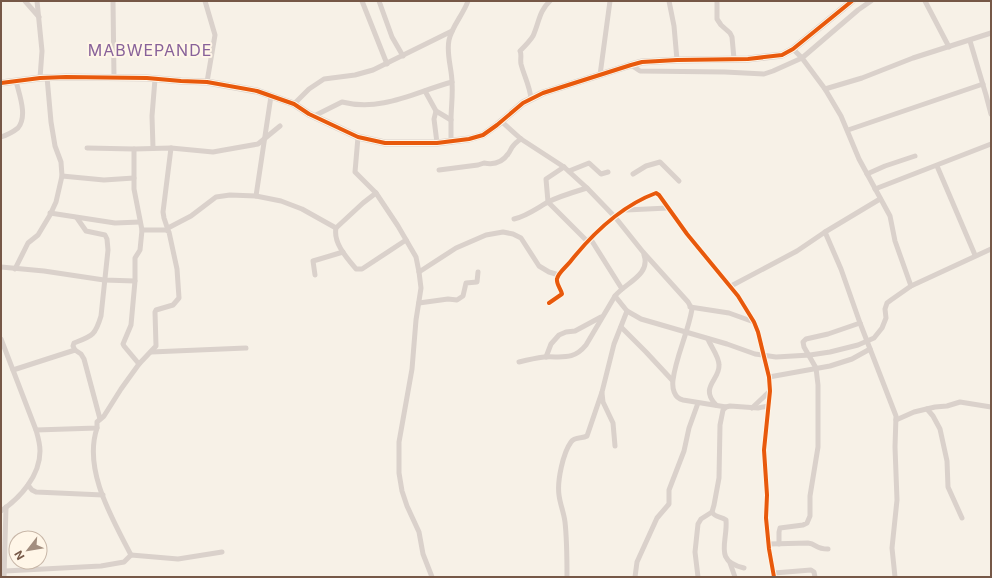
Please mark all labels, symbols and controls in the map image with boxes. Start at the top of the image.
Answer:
district label: MABWEPANDE [88,40,212,60]
north arrow [8,530,48,570]
text: N [11,548,28,562]

